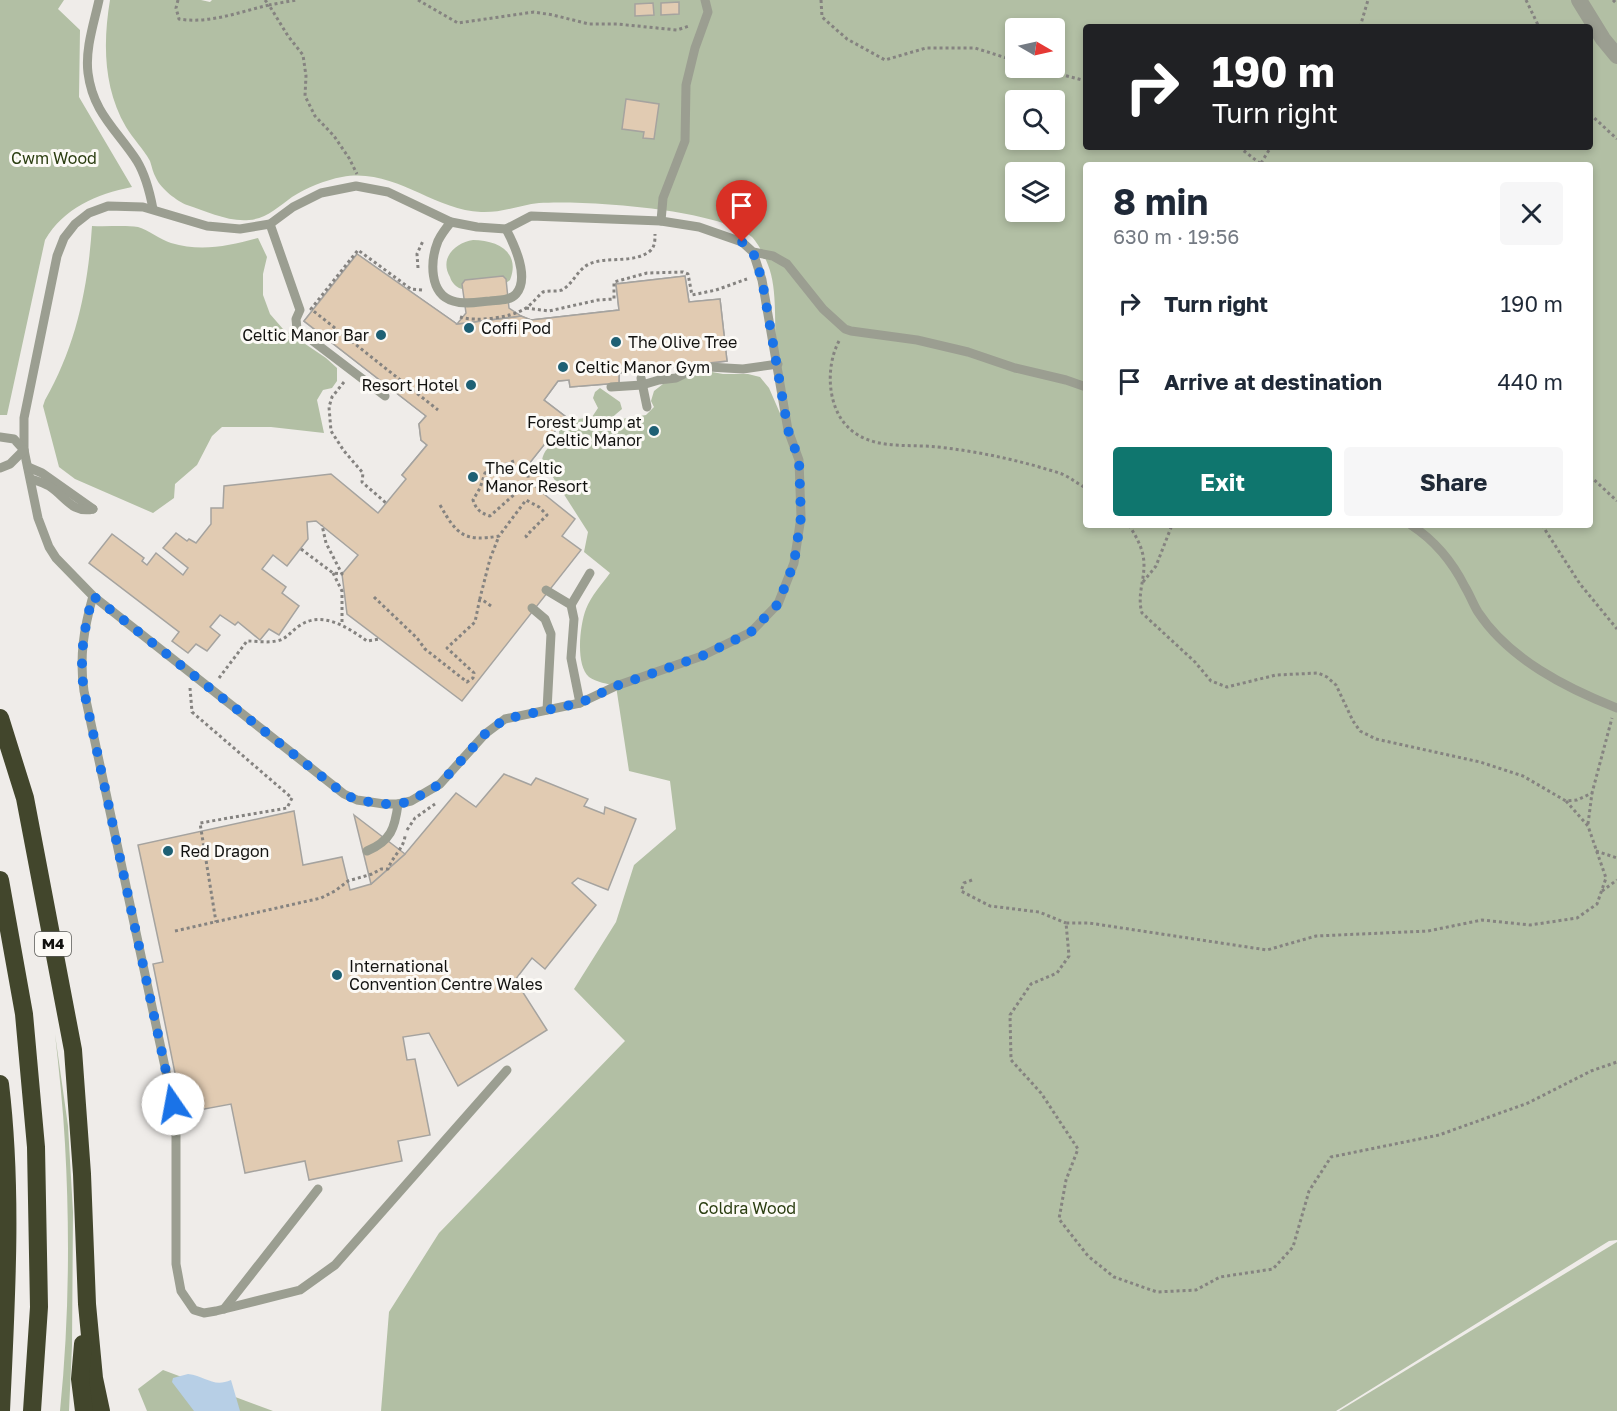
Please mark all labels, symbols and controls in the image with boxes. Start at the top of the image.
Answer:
north arrow [1005,18,1065,78]
map controls [1005,18,1065,222]
text: 190 m [1212,46,1335,96]
icon: right [1113,48,1191,126]
button: search [1005,90,1065,150]
text: Turn right [1212,97,1338,129]
park label: Cwm Wood [11,148,97,168]
button: layers [1005,162,1065,222]
pin [716,180,767,242]
text: 8 min [1113,180,1208,223]
button: close [1500,182,1563,245]
icon: arrive [725,189,758,222]
text: 630 m · 19:56 [1113,224,1239,248]
icon: right [1113,287,1146,320]
text: Turn right [1164,290,1268,317]
text: 190 m [1500,290,1563,317]
place label: Coffi Pod [481,318,551,338]
marker: Coffi Pod [462,321,476,335]
place label: Celtic Manor Bar [242,325,369,345]
marker: Celtic Manor Bar [374,328,388,342]
place label: The Olive Tree [628,332,737,352]
marker: The Olive Tree [609,335,623,349]
place label: Celtic Manor Gym [575,357,710,377]
marker: Celtic Manor Gym [556,360,570,374]
icon: arrive [1113,365,1146,398]
text: Arrive at destination [1164,368,1382,395]
text: 440 m [1498,368,1563,395]
place label: Resort Hotel [361,375,459,395]
marker: Resort Hotel [464,378,478,392]
place label: Forest Jump at Celtic Manor [527,412,642,450]
marker: Forest Jump at Celtic Manor [647,424,661,438]
button: Exit [1113,447,1332,516]
button: Share [1344,447,1563,516]
place label: The Celtic Manor Resort [485,458,589,496]
marker: The Celtic Manor Resort [466,470,480,484]
place label: Red Dragon [180,841,269,861]
marker: Red Dragon [161,844,175,858]
road number: M4 [35,932,71,956]
place label: International Convention Centre Wales [349,956,543,994]
marker: International Convention Centre Wales [330,968,344,982]
position arrow [141,1072,205,1136]
park label: Coldra Wood [698,1198,796,1218]

